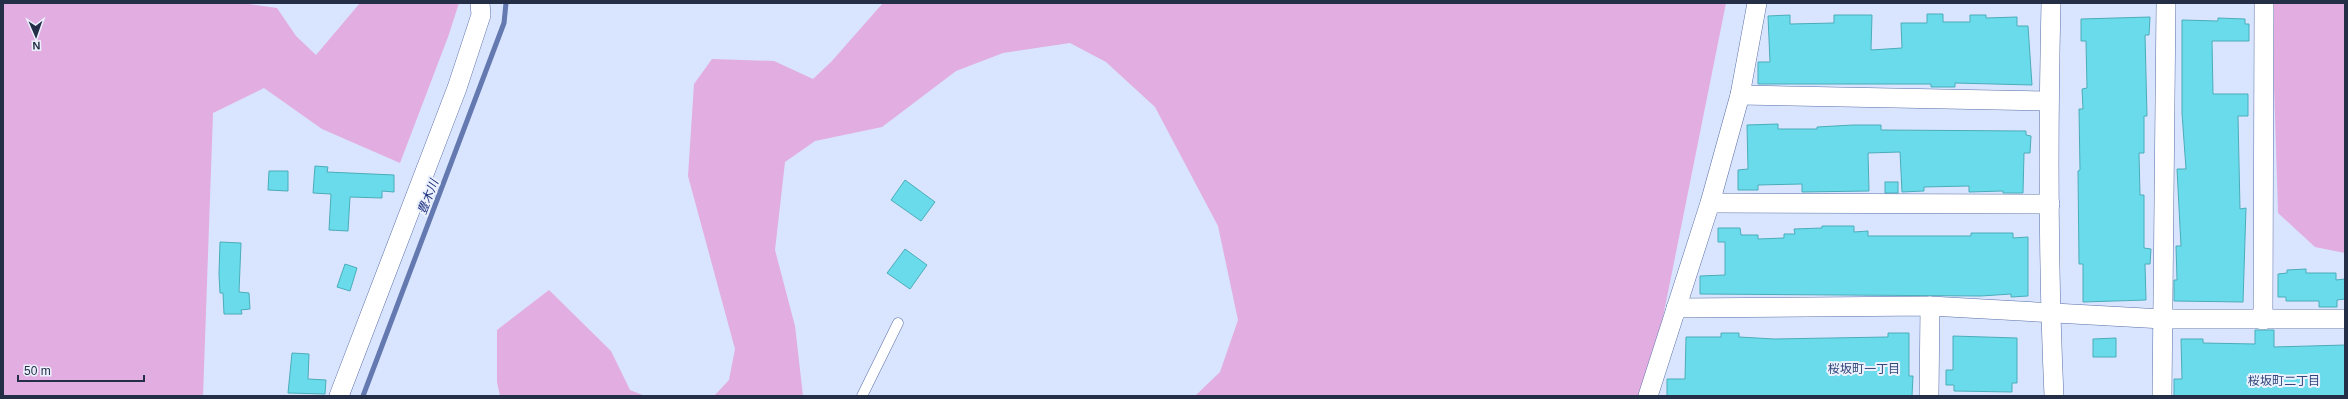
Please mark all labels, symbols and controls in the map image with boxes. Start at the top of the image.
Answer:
north arrow [16,16,56,56]
text: N [32,40,41,52]
water label: 豊木川 [415,176,442,216]
scale bar [18,357,144,383]
district label: 桜坂町一丁目 [1828,362,1900,376]
text: 50 m [24,364,51,378]
district label: 桜坂町二丁目 [2248,374,2320,388]

